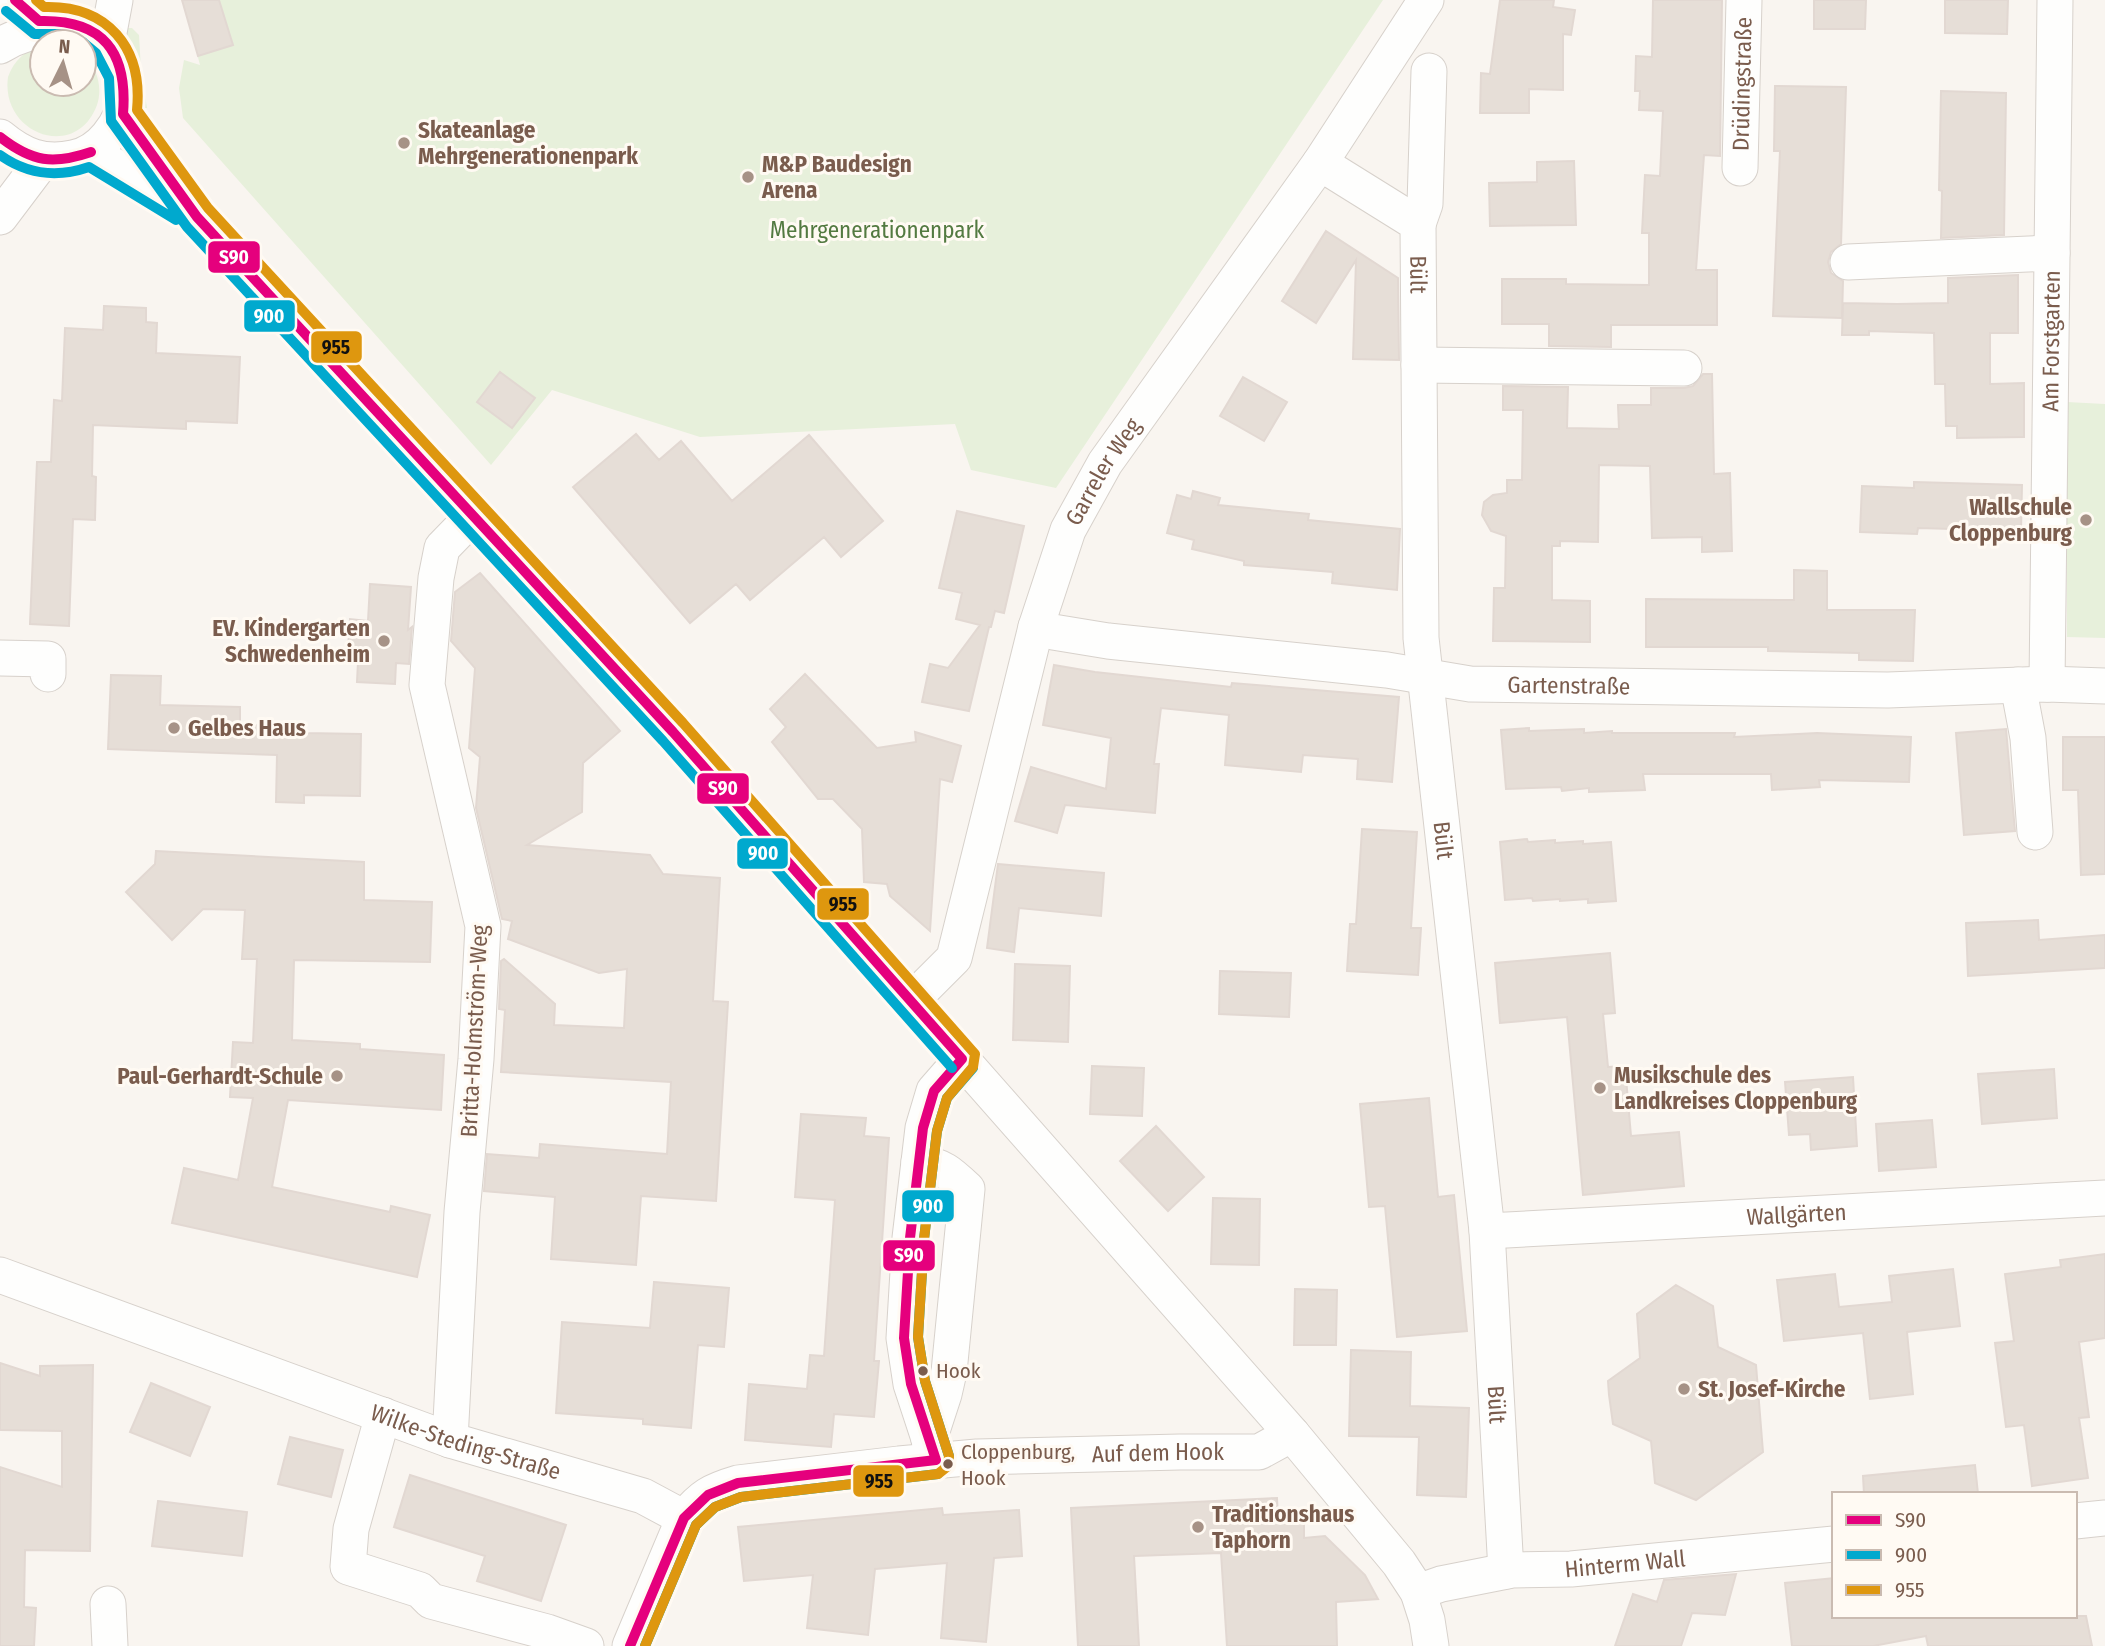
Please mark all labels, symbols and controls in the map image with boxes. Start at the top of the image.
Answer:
street label: Drüdingstraße [1726,17,1758,151]
north arrow [28,28,98,98]
text: N [58,35,71,59]
place label: Skateanlage Mehrgenerationenpark [418,116,638,170]
marker: Skateanlage Mehrgenerationenpark [396,135,412,151]
place label: M&P Baudesign Arena [761,150,912,204]
marker: M&P Baudesign Arena [740,169,756,185]
park label: Mehrgenerationenpark [770,216,985,244]
line badge: S90 [207,240,261,274]
text: S90 [219,246,249,269]
street label: Bült [1404,255,1433,294]
street label: Am Forstgarten [2036,270,2066,412]
line badge: 900 [243,299,296,333]
text: 900 [254,305,284,328]
line badge: 955 [310,330,363,364]
text: 955 [322,336,350,359]
street label: Garreler Weg [1059,412,1147,530]
place label: Wallschule Cloppenburg [1949,493,2073,547]
marker: Wallschule Cloppenburg [2078,512,2094,528]
place label: EV. Kindergarten Schwedenheim [212,614,370,668]
marker: EV. Kindergarten Schwedenheim [376,633,392,649]
street label: Gartenstraße [1507,671,1630,700]
place label: Gelbes Haus [188,714,306,742]
marker: Gelbes Haus [166,720,182,736]
line badge: S90 [696,772,750,805]
text: S90 [708,777,738,800]
street label: Bült [1427,820,1460,861]
line badge: 900 [736,837,789,870]
text: 900 [748,842,778,865]
line badge: 955 [816,887,870,921]
text: 955 [829,893,857,916]
street label: Britta-Holmström-Weg [454,924,494,1138]
place label: Musikschule des Landkreises Cloppenburg [1614,1061,1858,1115]
place label: Paul-Gerhardt-Schule [117,1062,323,1090]
marker: Paul-Gerhardt-Schule [329,1068,345,1084]
marker: Musikschule des Landkreises Cloppenburg [1592,1080,1608,1096]
line badge: 900 [901,1189,955,1223]
text: 900 [913,1195,943,1218]
street label: Wallgärten [1746,1198,1847,1231]
line badge: S90 [882,1239,936,1272]
text: S90 [894,1244,924,1267]
place label: Hook [936,1358,981,1384]
marker: Hook [916,1364,930,1378]
place label: St. Josef-Kirche [1698,1375,1846,1403]
marker: St. Josef-Kirche [1676,1381,1692,1397]
street label: Bült [1482,1385,1512,1425]
street label: Wilke-Steding-Straße [367,1398,564,1485]
street label: Auf dem Hook [1091,1438,1224,1468]
place label: Cloppenburg, Hook [961,1439,1075,1491]
marker: Cloppenburg, Hook [941,1457,955,1471]
line badge: 955 [852,1464,905,1498]
text: 955 [865,1470,893,1493]
legend [1832,1492,2077,1618]
place label: Traditionshaus Taphorn [1212,1500,1354,1554]
text: S90 [1895,1507,1926,1533]
marker: Traditionshaus Taphorn [1190,1519,1206,1535]
text: 900 [1895,1542,1927,1568]
street label: Hinterm Wall [1563,1544,1687,1584]
text: 955 [1895,1577,1924,1603]

